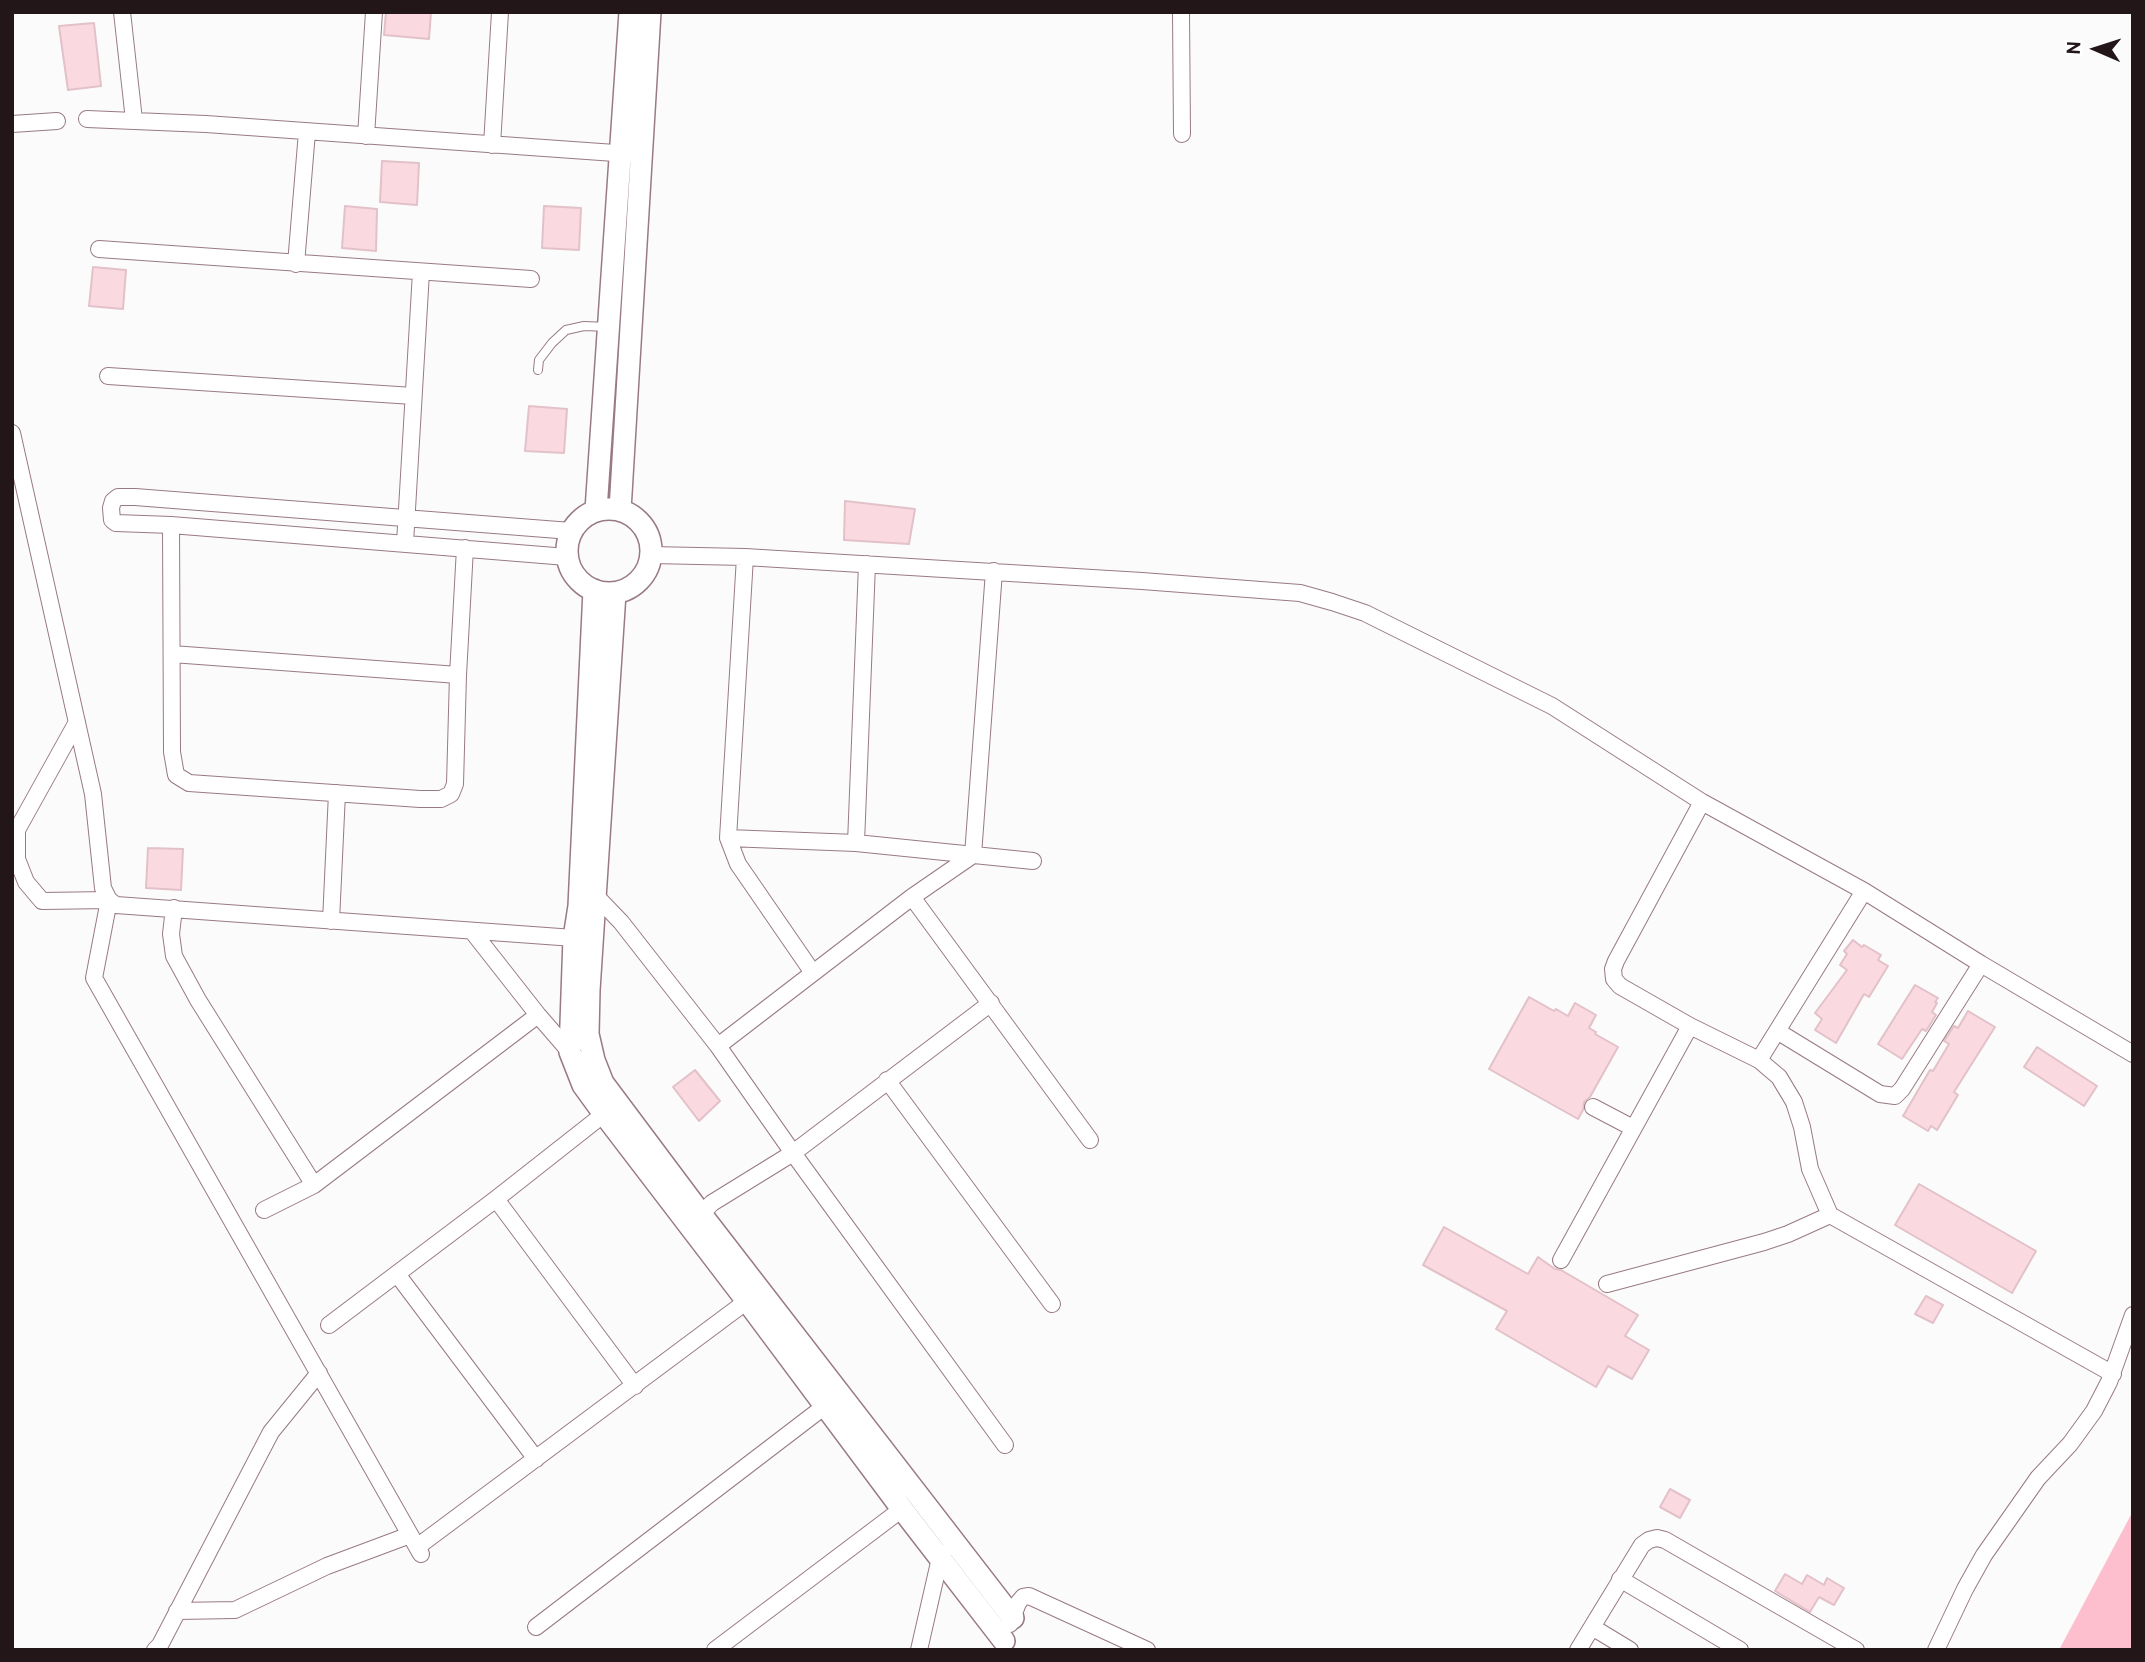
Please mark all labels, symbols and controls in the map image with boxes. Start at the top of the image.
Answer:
north arrow [2061,14,2131,84]
text: N [2063,40,2087,55]

